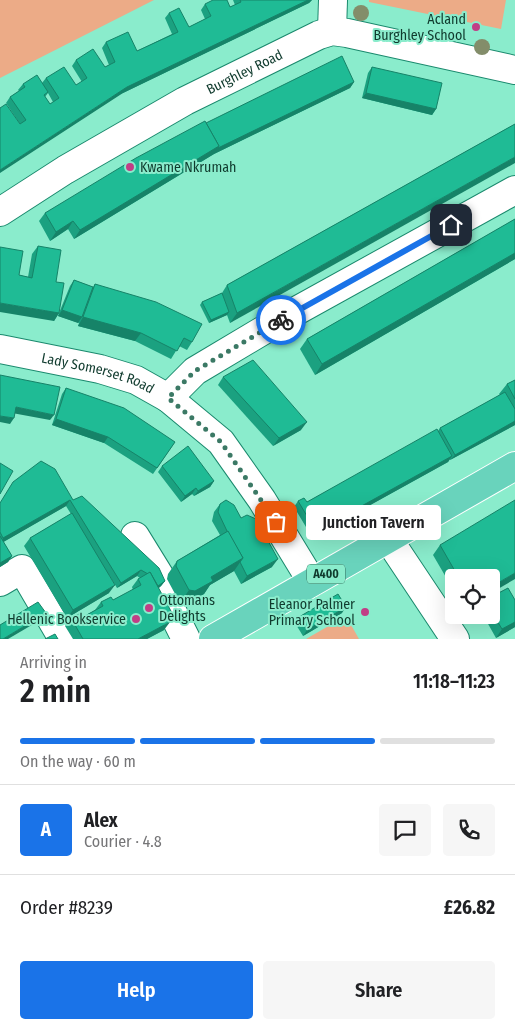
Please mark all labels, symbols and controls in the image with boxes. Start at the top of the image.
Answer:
place label: Acland Burghley School [374,11,466,44]
marker: Acland Burghley School [470,21,482,33]
street label: Burghley Road [204,46,285,98]
place label: Kwame Nkrumah [140,159,236,176]
marker: Kwame Nkrumah [124,161,136,173]
pin [430,204,472,246]
icon: home [437,211,465,239]
courier [256,295,306,345]
icon: bike [267,306,295,334]
street label: Lady Somerset Road [40,350,157,397]
pin [255,501,297,543]
callout: Junction Tavern [306,504,441,540]
icon: bag [262,508,290,536]
text: Junction Tavern [322,513,425,532]
road number: A400 [307,564,345,584]
map controls [445,569,500,624]
button: locate [445,569,500,624]
place label: Ottomans Delights [159,592,215,625]
place label: Eleanor Palmer Primary School [269,596,355,629]
marker: Ottomans Delights [143,602,155,614]
marker: Eleanor Palmer Primary School [359,606,371,618]
place label: Hellenic Bookservice [7,611,126,628]
marker: Hellenic Bookservice [130,613,142,625]
text: Arriving in [20,653,87,672]
text: 11:18–11:23 [413,670,495,693]
text: 2 min [20,672,91,710]
text: On the way · 60 m [20,752,136,771]
button: chat [379,804,431,856]
button: phone [443,804,495,856]
text: Alex [84,809,118,832]
text: A [41,818,51,841]
text: Courier · 4.8 [84,832,162,851]
text: Order #8239 [20,896,113,919]
text: £26.82 [444,896,495,919]
button: Help [20,961,253,1019]
button: Share [263,961,495,1019]

